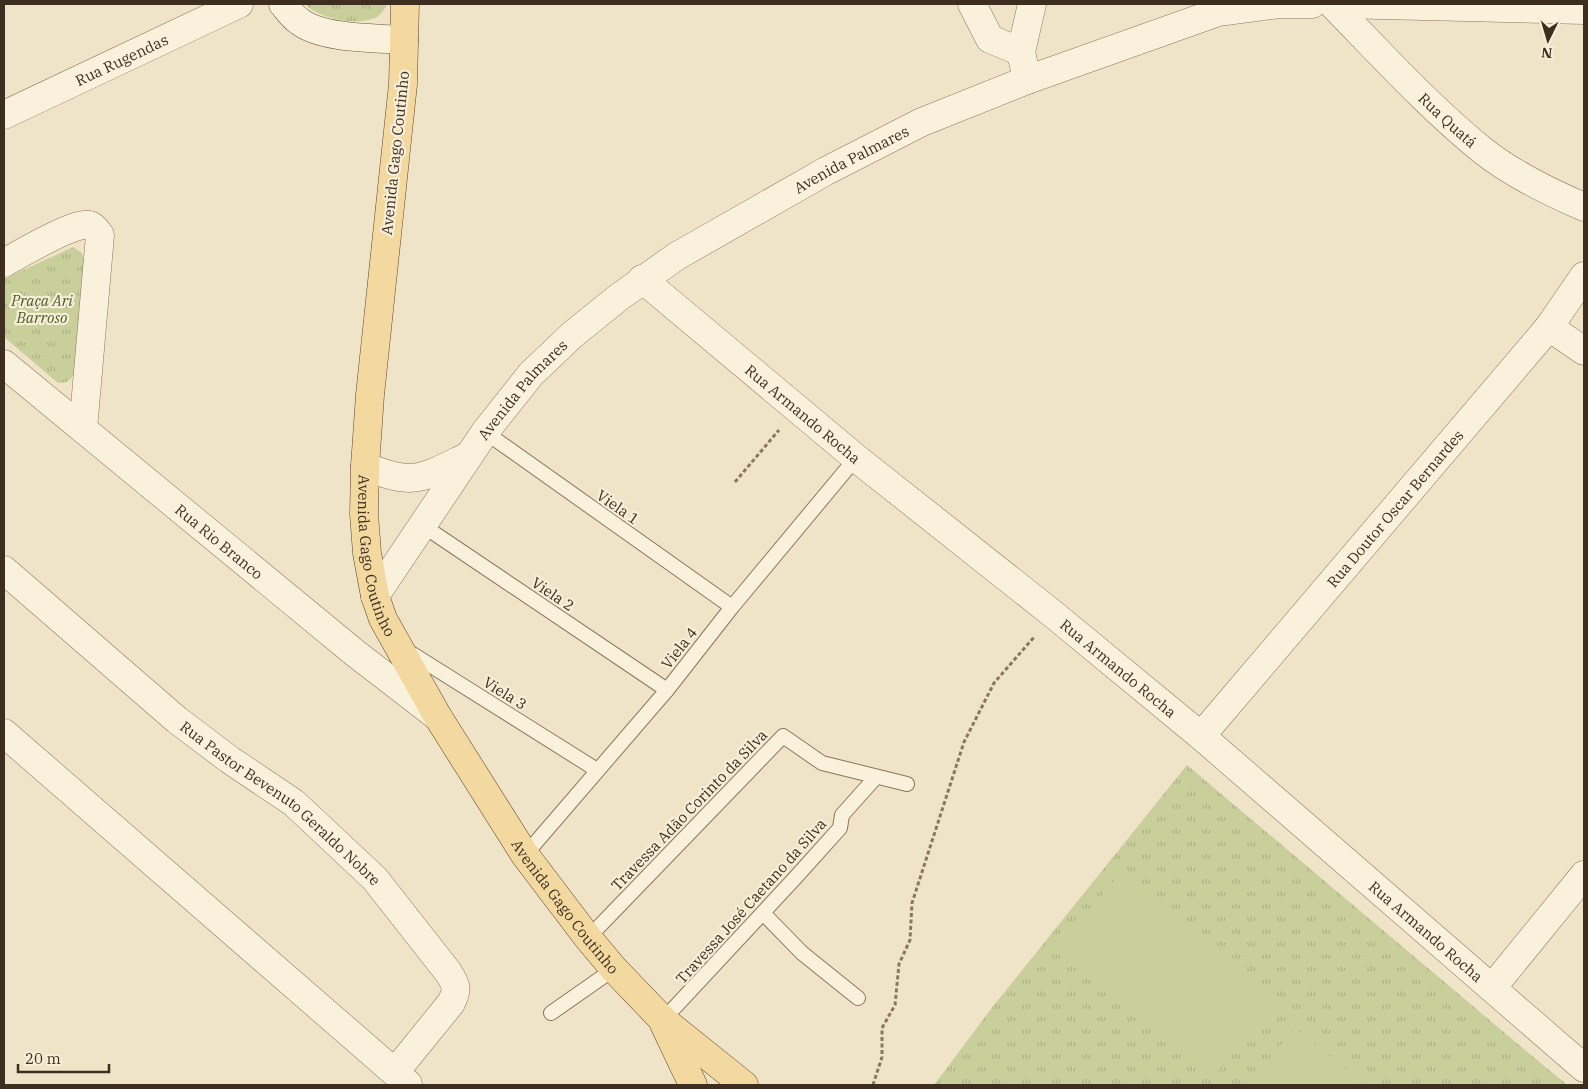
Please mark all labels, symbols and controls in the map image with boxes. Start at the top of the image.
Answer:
north arrow [1523,15,1573,65]
street label: Rua Rugendas [72,29,171,90]
text: N [1541,44,1553,62]
street label: Avenida Gago Coutinho [377,70,413,236]
street label: Rua Quatá [1415,88,1481,151]
street label: Avenida Palmares [790,121,912,197]
park label: Praça Ari Barroso [10,291,73,327]
street label: Avenida Palmares [473,335,571,443]
street label: Rua Armando Rocha [741,360,865,468]
street label: Rua Doutor Oscar Bernardes [1322,426,1467,591]
street label: Avenida Gago Coutinho [354,474,400,640]
street label: Viela 1 [593,486,643,528]
street label: Rua Rio Branco [172,500,267,583]
street label: Viela 2 [528,573,578,615]
street label: Rua Armando Rocha [1056,614,1180,721]
street label: Viela 4 [657,623,701,673]
street label: Viela 3 [480,672,530,714]
street label: Rua Pastor Bevenuto Geraldo Nobre [177,716,385,889]
street label: Travessa Adão Corinto da Silva [607,725,771,895]
street label: Travessa José Caetano da Silva [672,814,830,988]
street label: Avenida Gago Coutinho [508,835,623,978]
street label: Rua Armando Rocha [1365,876,1487,986]
scale bar [18,1042,109,1074]
text: 20 m [25,1049,61,1068]

